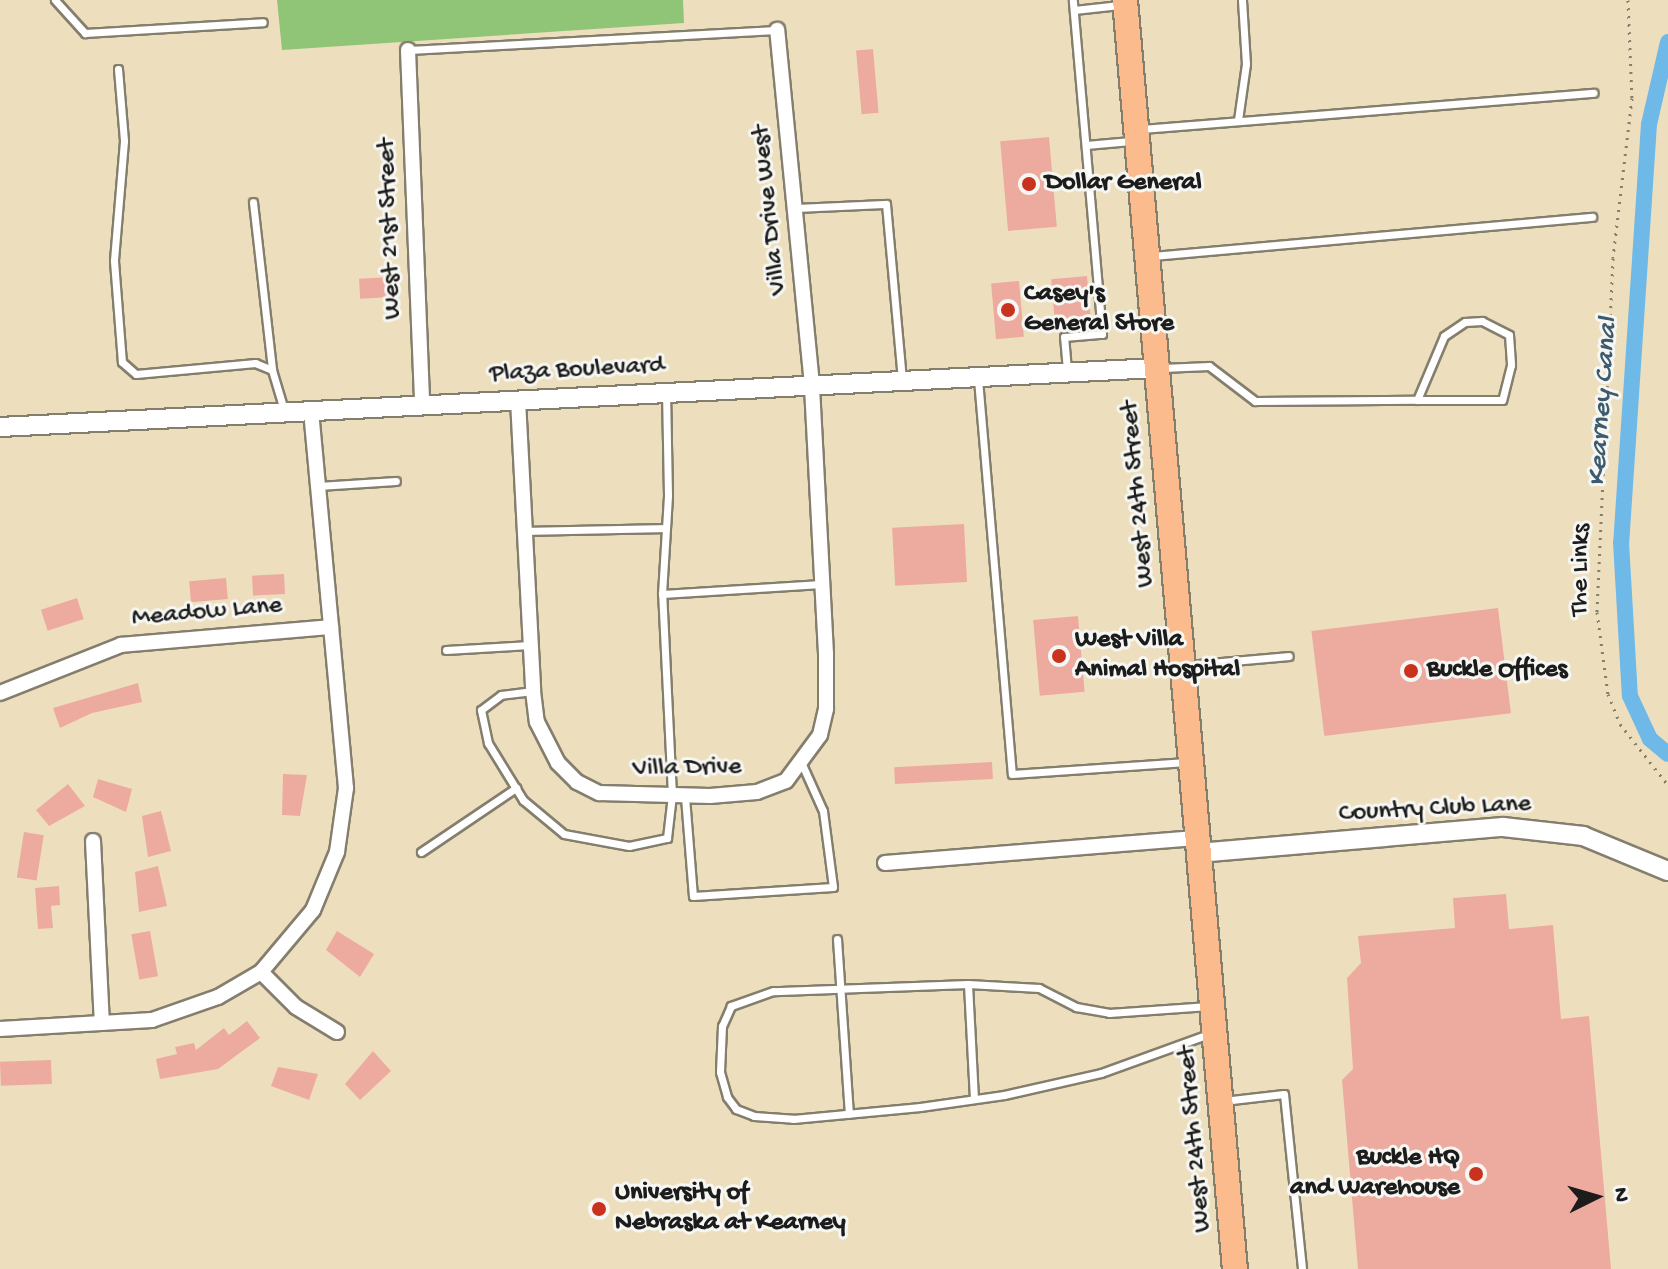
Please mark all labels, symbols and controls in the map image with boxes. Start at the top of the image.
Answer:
street label: Villa Drive West [747,123,795,297]
street label: West 21st Street [372,138,410,320]
place label: Dollar General [1045,168,1202,200]
marker: Dollar General [1020,175,1038,193]
place label: Casey's General Store [1024,279,1174,340]
marker: Casey's General Store [999,301,1017,319]
water label: Kearney Canal [1581,316,1627,488]
street label: Plaza Boulevard [489,351,665,391]
street label: West 24th Street [1115,400,1163,588]
street label: The Links [1566,524,1598,616]
street label: Meadow Lane [131,591,283,635]
place label: West Villa Animal Hospital [1075,625,1240,686]
marker: West Villa Animal Hospital [1050,647,1068,665]
place label: Buckle Offices [1427,655,1567,687]
marker: Buckle Offices [1402,662,1420,680]
street label: Villa Drive [632,752,742,786]
street label: Country Club Lane [1338,789,1532,831]
street label: West 24th Street [1172,1045,1220,1233]
place label: Buckle HQ and Warehouse [1290,1143,1460,1204]
north arrow [1556,1157,1636,1237]
marker: Buckle HQ and Warehouse [1467,1165,1485,1183]
place label: University of Nebraska at Kearney [615,1178,846,1240]
text: N [1606,1187,1633,1203]
marker: University of Nebraska at Kearney [590,1200,608,1218]

